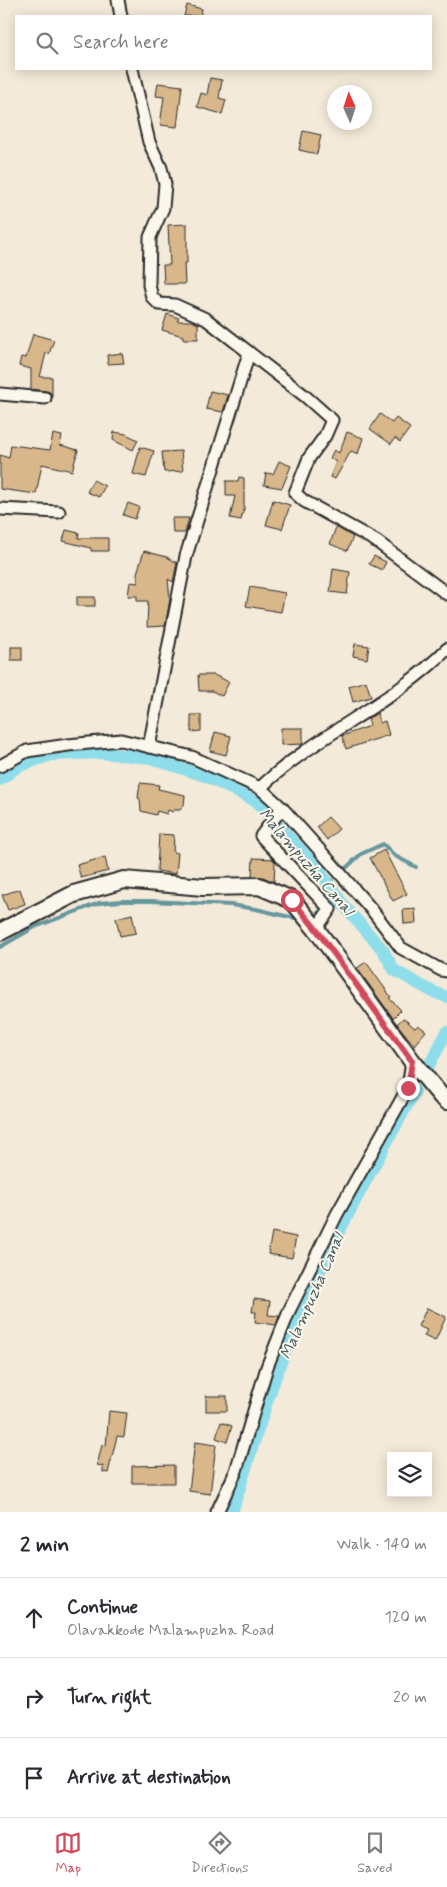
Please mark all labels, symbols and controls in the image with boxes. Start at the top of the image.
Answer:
search box [15,15,432,70]
icon: search [33,29,61,57]
text: Search here [73,30,169,55]
north arrow [327,85,372,130]
water label: Malampuzha Canal [254,804,360,922]
route start [281,889,304,912]
route end [397,1077,420,1100]
water label: Malampuzha Canal [275,1228,351,1363]
map controls [387,1452,432,1497]
button: layers [387,1452,432,1497]
text: 2 min [20,1531,69,1559]
text: Walk · 140 m [337,1534,427,1555]
text: Continue [67,1595,138,1620]
icon: ahead [20,1604,48,1632]
text: 120 m [385,1607,427,1628]
text: Olavakkode Malampuzha Road [67,1620,274,1641]
icon: right [20,1684,48,1712]
text: Turn right [67,1685,151,1710]
text: 20 m [393,1687,427,1708]
icon: arrive [20,1764,48,1792]
text: Arrive at destination [67,1765,231,1790]
tab: Map [54,1829,82,1877]
tab: Directions [191,1829,249,1877]
tab: Saved [357,1829,393,1877]

